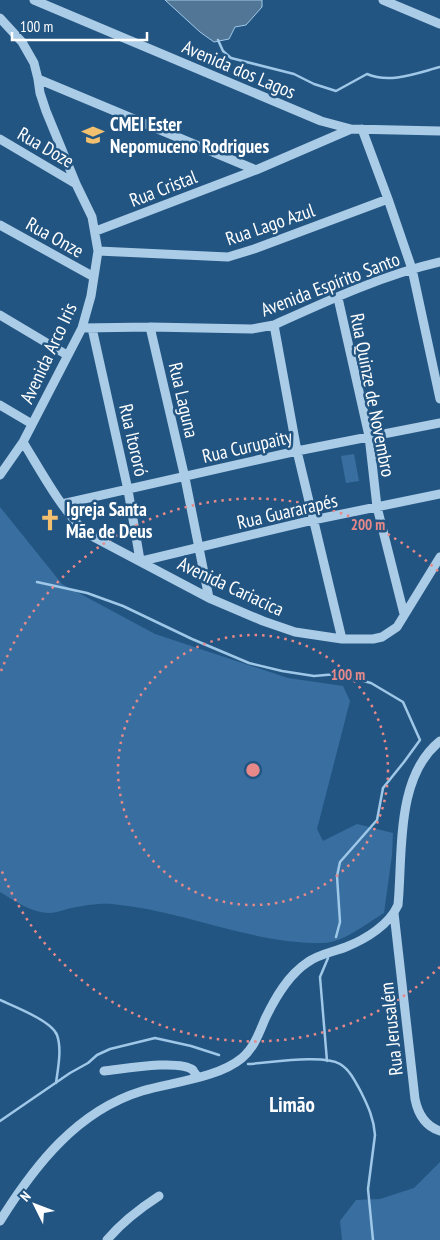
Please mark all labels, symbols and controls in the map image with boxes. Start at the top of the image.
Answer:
scale bar [12,10,148,42]
text: 100 m [20,17,53,36]
street label: Avenida dos Lagos [179,34,299,104]
place label: CMEI Ester Nepomuceno Rodrigues [110,112,269,158]
street label: Rua Doze [13,121,79,173]
school or university icon: CMEI Ester Nepomuceno Rodrigues [80,122,106,148]
street label: Rua Cristal [126,164,201,212]
street label: Rua Lago Azul [222,197,318,250]
street label: Rua Onze [22,211,88,263]
street label: Avenida Espírito Santo [257,246,403,322]
street label: Avenida Arco Iris [14,299,82,407]
street label: Rua Quinze de Novembro [345,311,401,479]
street label: Rua Laguna [164,360,204,440]
street label: Rua Itororó [114,401,154,479]
street label: Rua Curupaity [200,424,295,468]
street label: Rua Guararapés [234,488,340,534]
place label: Igreja Santa Mãe de Deus [66,497,153,543]
church icon: Igreja Santa Mãe de Deus [37,507,63,533]
text: 200 m [351,515,385,534]
street label: Avenida Cariacica [174,551,288,621]
text: 100 m [331,665,365,684]
centre of rings [244,761,262,779]
street label: Rua Jerusalém [374,981,408,1077]
district label: Limão [269,1091,315,1118]
north arrow [10,1180,60,1230]
text: N [16,1187,35,1205]

